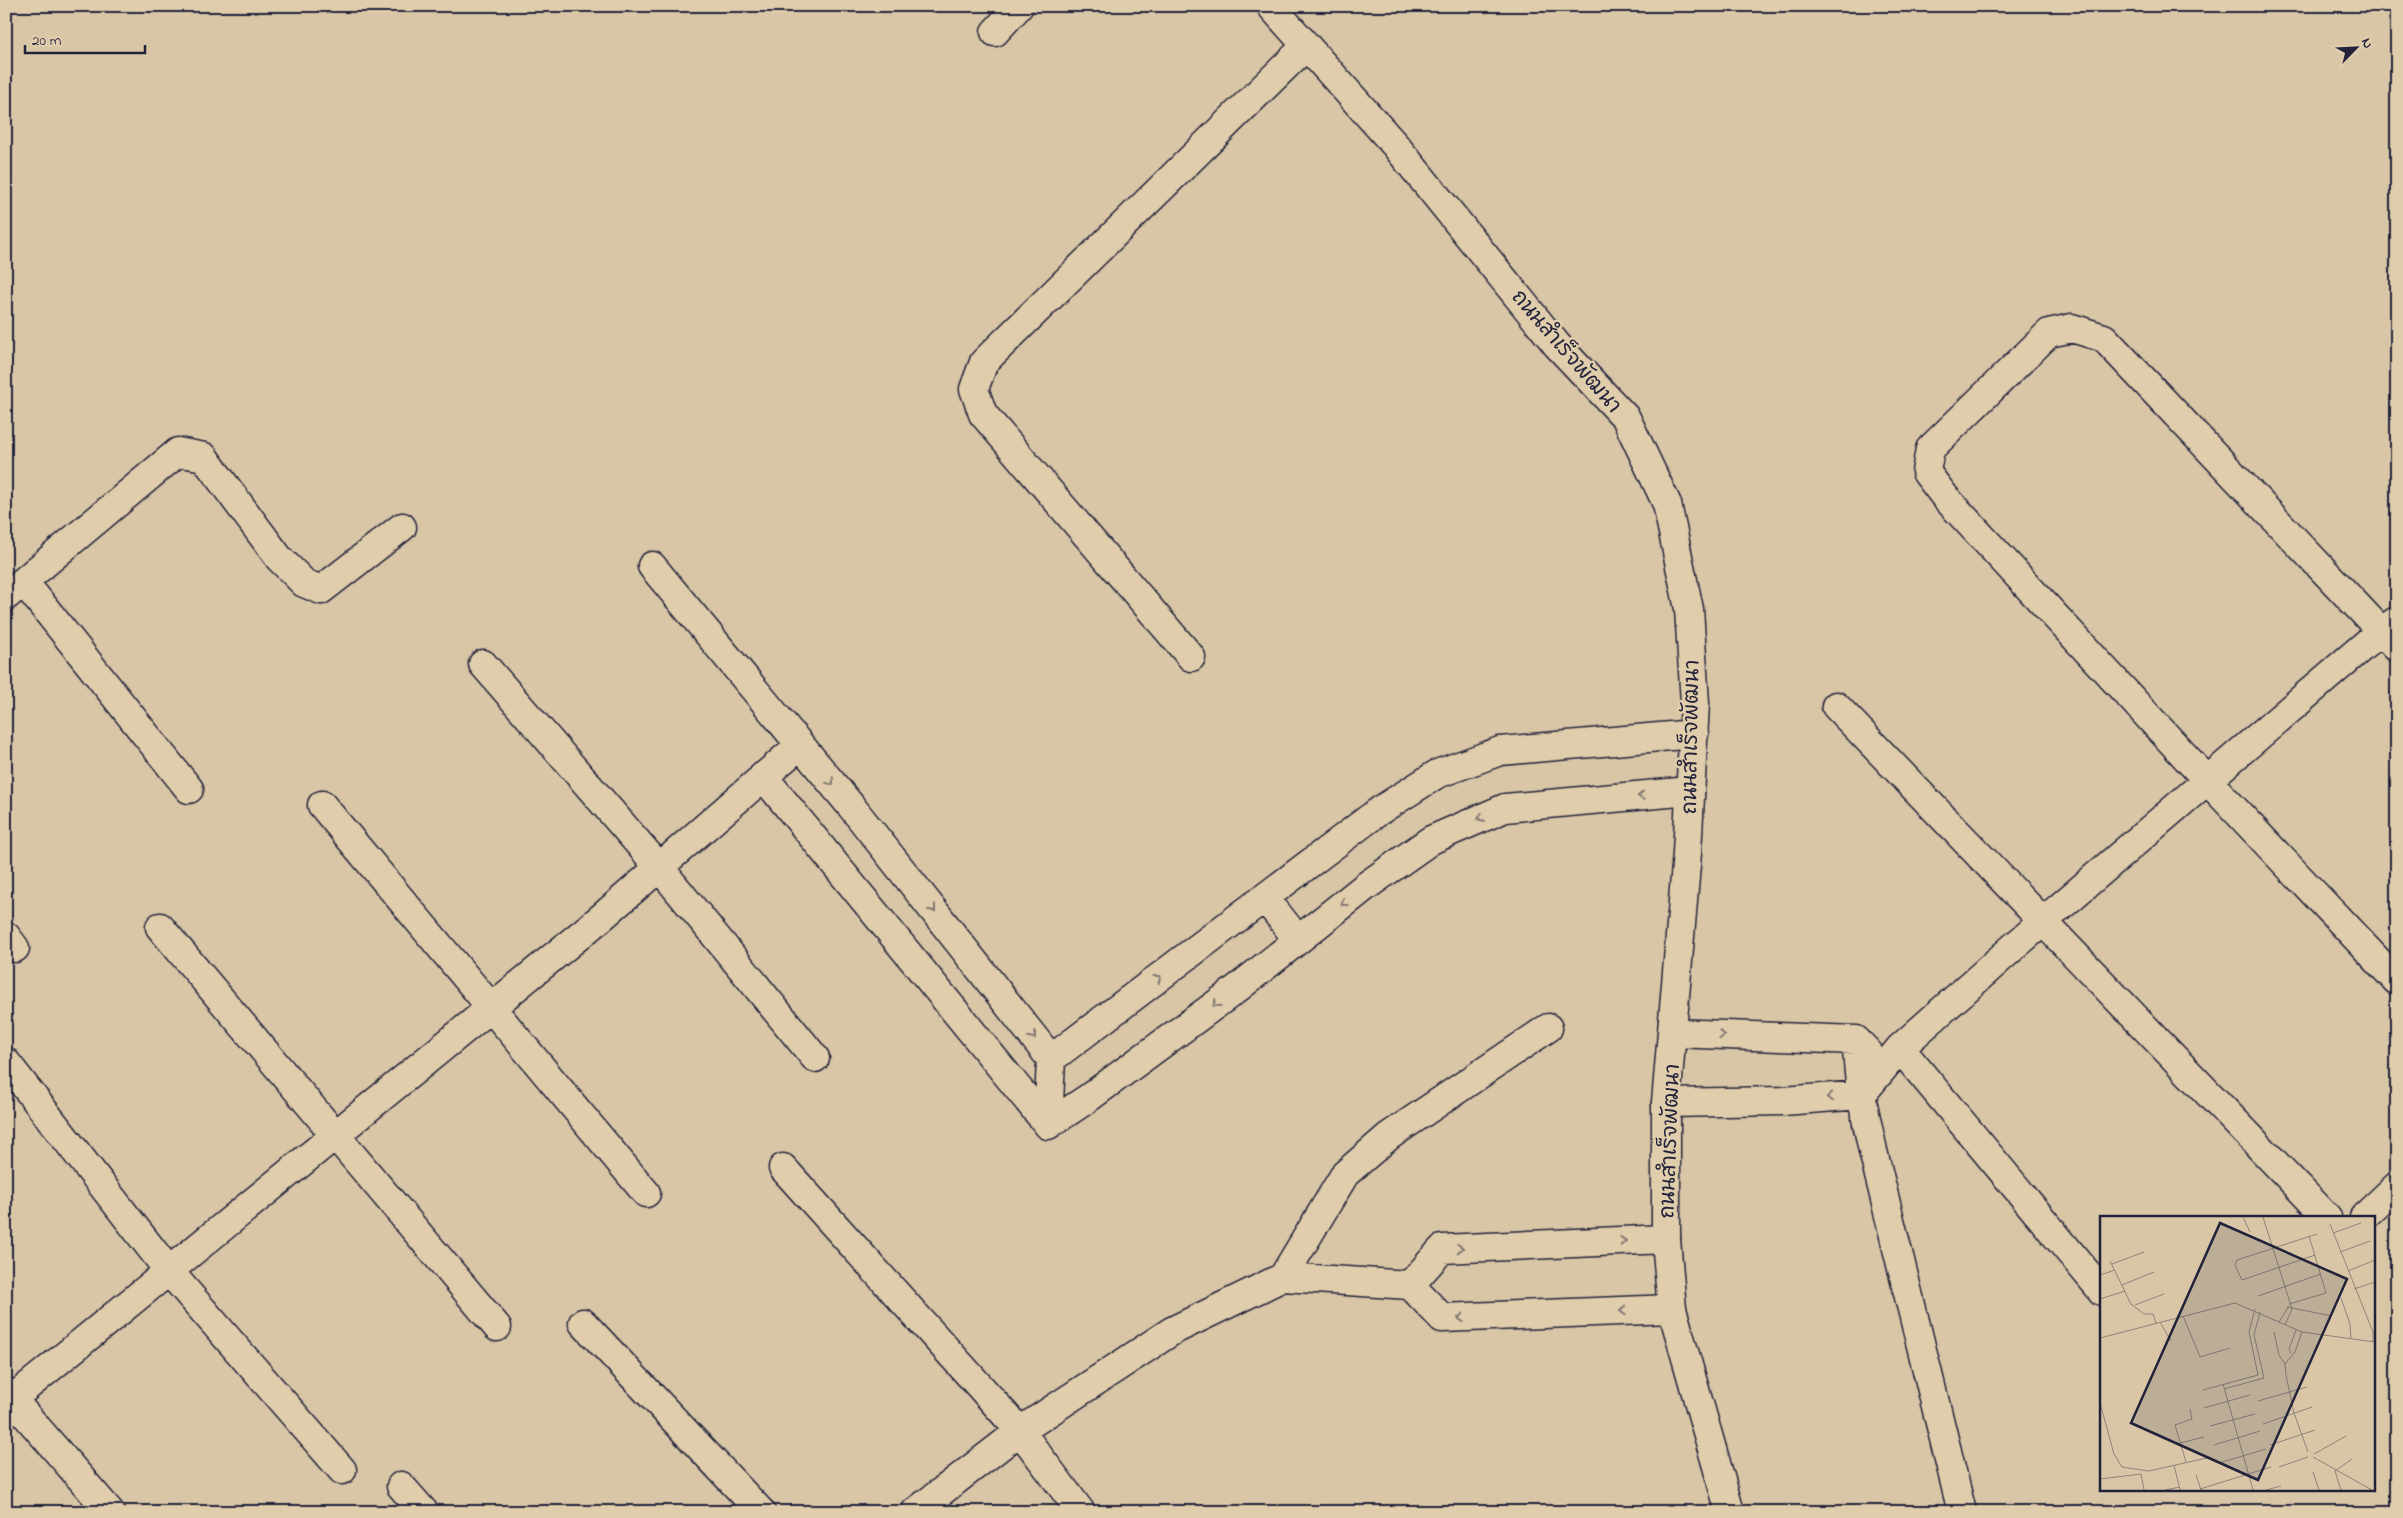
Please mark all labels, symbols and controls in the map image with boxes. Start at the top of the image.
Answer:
scale bar [25,22,145,54]
north arrow [2330,22,2380,72]
text: 20 m [32,30,62,52]
text: N [2355,35,2378,52]
street label: ถนนสำเร็จพัฒนา [1503,284,1628,421]
street label: ถนนสำเร็จพัฒนา [1676,659,1708,815]
one-way arrow [825,776,834,785]
one-way arrow [1637,790,1645,801]
one-way arrow [1477,812,1486,823]
one-way arrow [1341,898,1350,906]
one-way arrow [927,903,935,912]
one-way arrow [1152,975,1162,984]
one-way arrow [1213,998,1222,1006]
one-way arrow [1028,1030,1036,1039]
one-way arrow [1718,1030,1726,1040]
street label: ถนนสำเร็จพัฒนา [1653,1063,1689,1219]
one-way arrow [1826,1091,1834,1102]
inset map [2100,1216,2376,1490]
one-way arrow [1619,1236,1627,1246]
one-way arrow [1456,1243,1464,1253]
one-way arrow [1619,1306,1627,1316]
one-way arrow [1457,1312,1465,1323]

